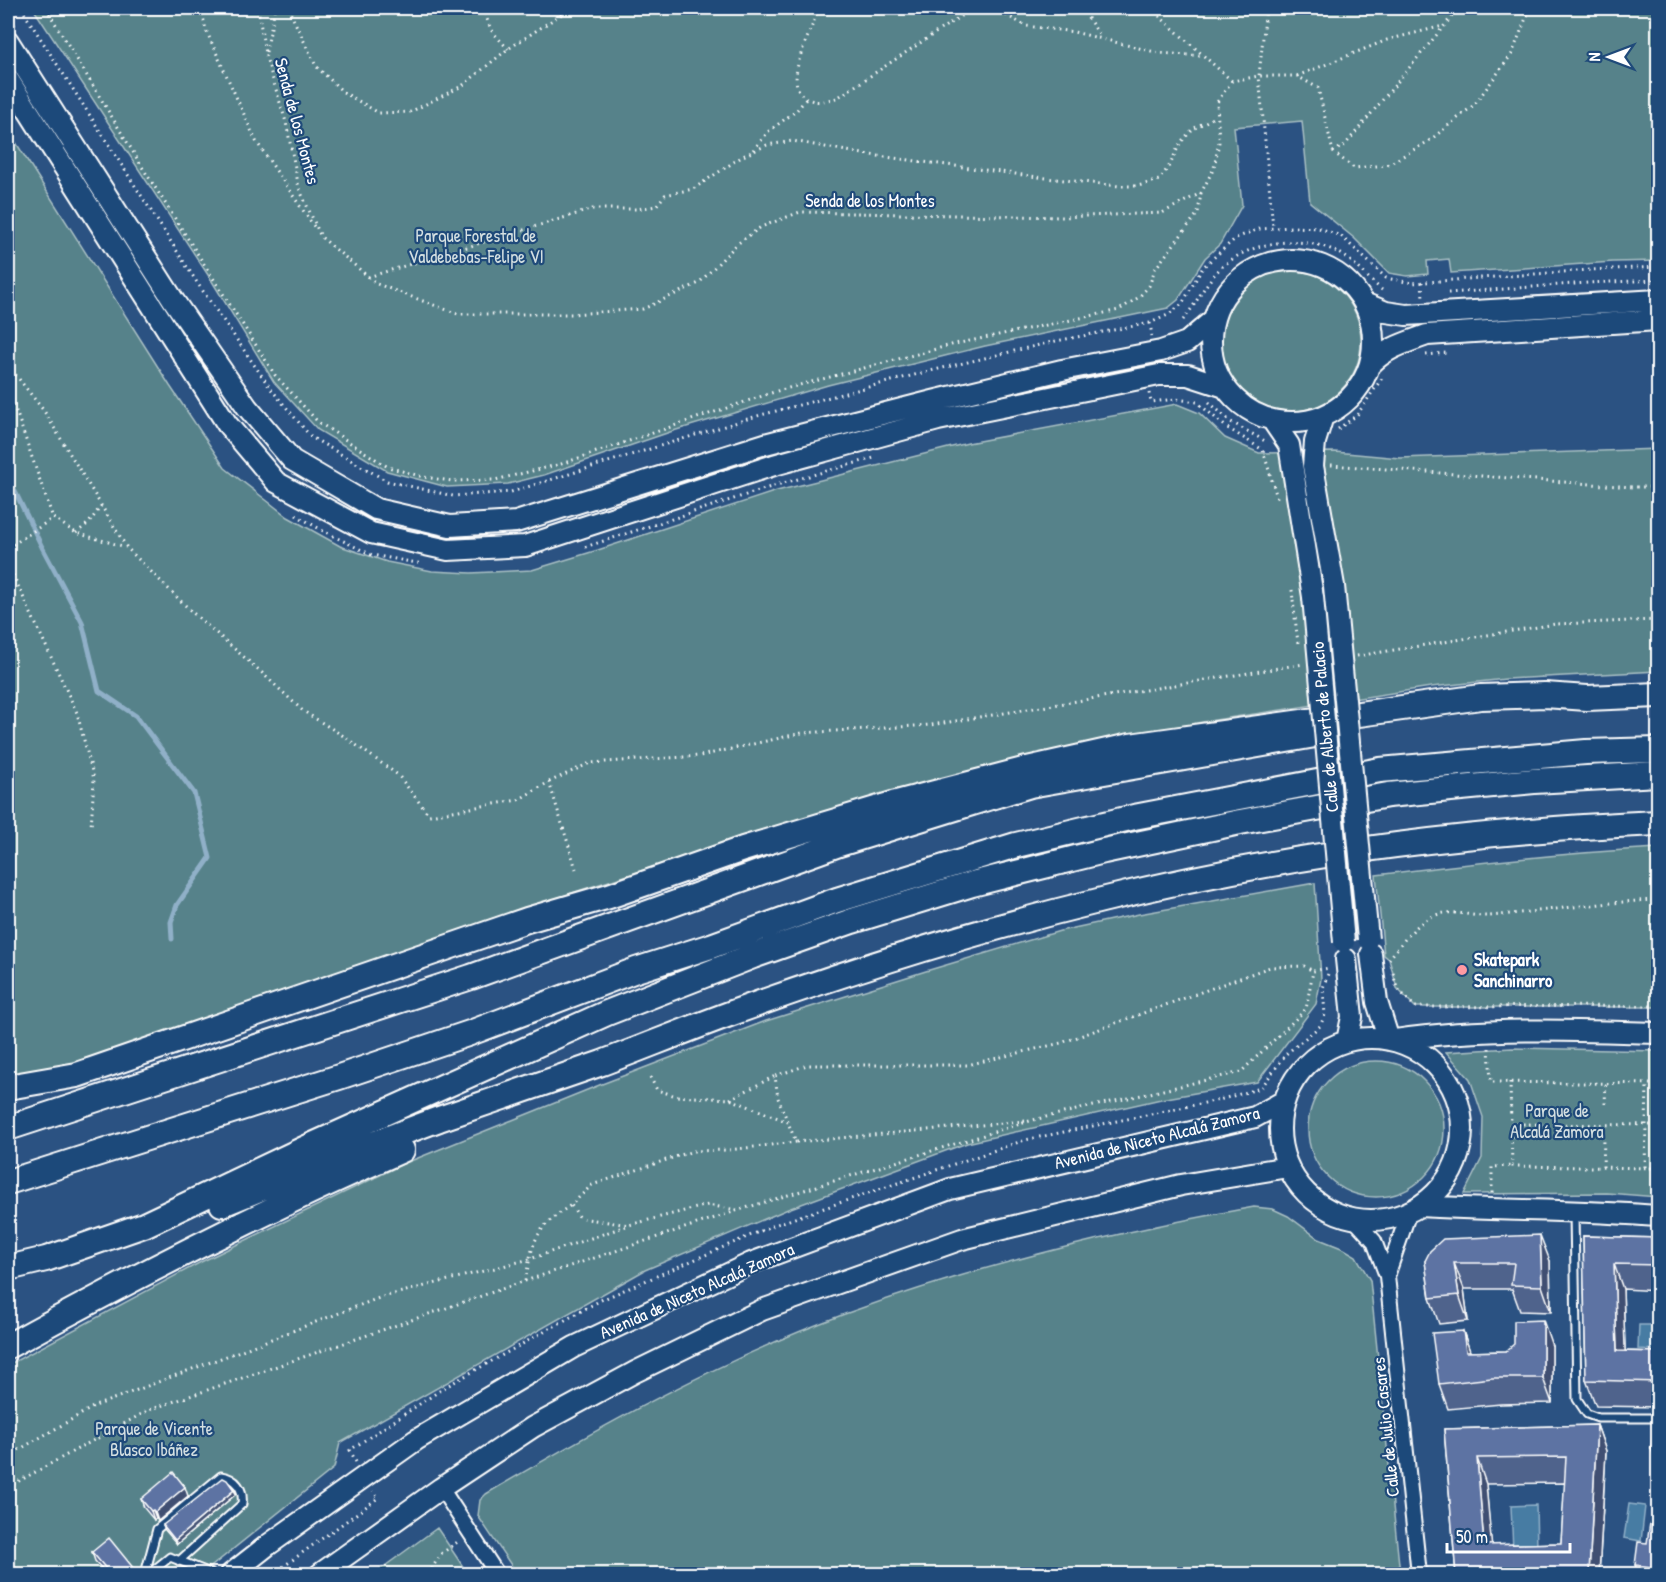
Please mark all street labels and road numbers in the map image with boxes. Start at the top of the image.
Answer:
street label: Senda de los Montes [269,55,326,187]
street label: Senda de los Montes [805,188,935,213]
street label: Calle de Alberto de Palacio [1305,641,1344,813]
street label: Avenida de Niceto Alcalá Zamora [1052,1100,1262,1175]
street label: Avenida de Niceto Alcalá Zamora [596,1236,798,1345]
street label: Calle de Julio Casares [1366,1356,1405,1498]

